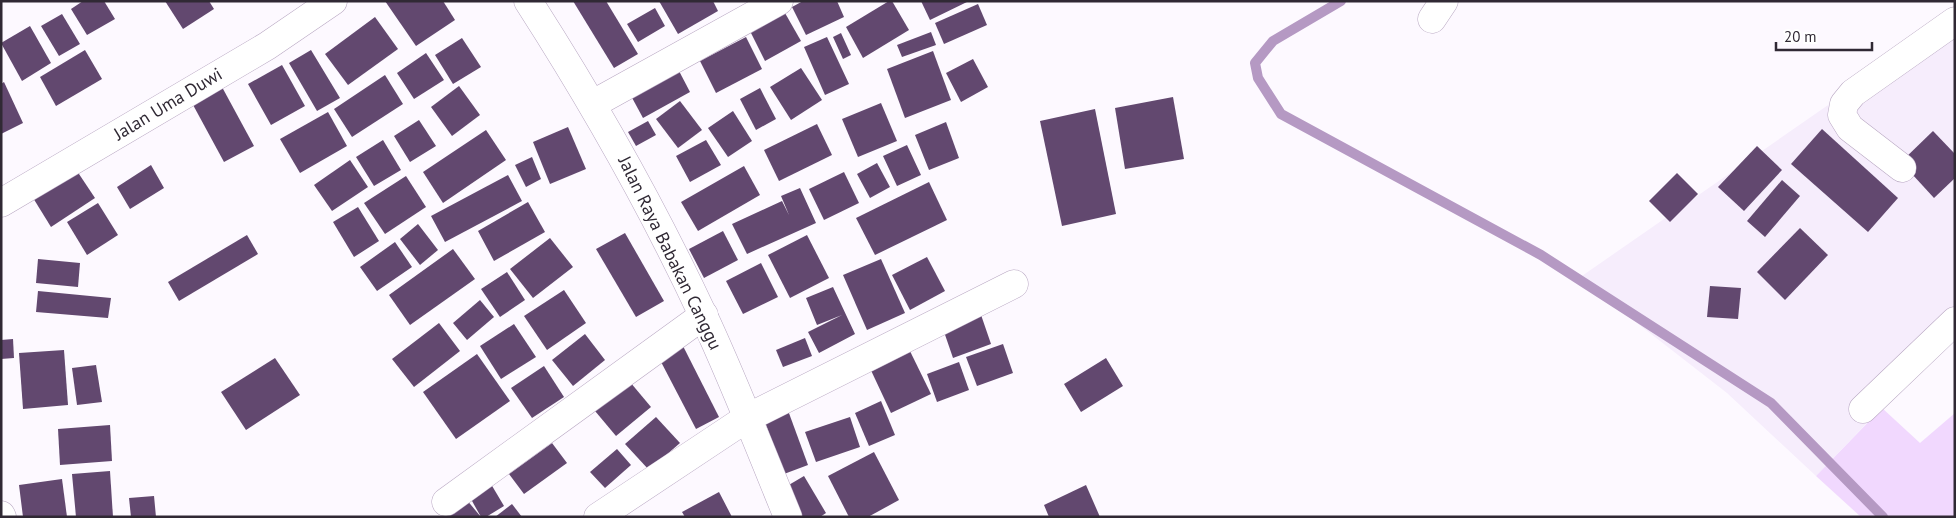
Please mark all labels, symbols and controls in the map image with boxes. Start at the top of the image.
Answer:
scale bar [1776,20,1872,52]
text: 20 m [1784,27,1817,46]
street label: Jalan Uma Duwi [108,62,226,146]
street label: Jalan Raya Babakan Canggu [613,151,727,353]

